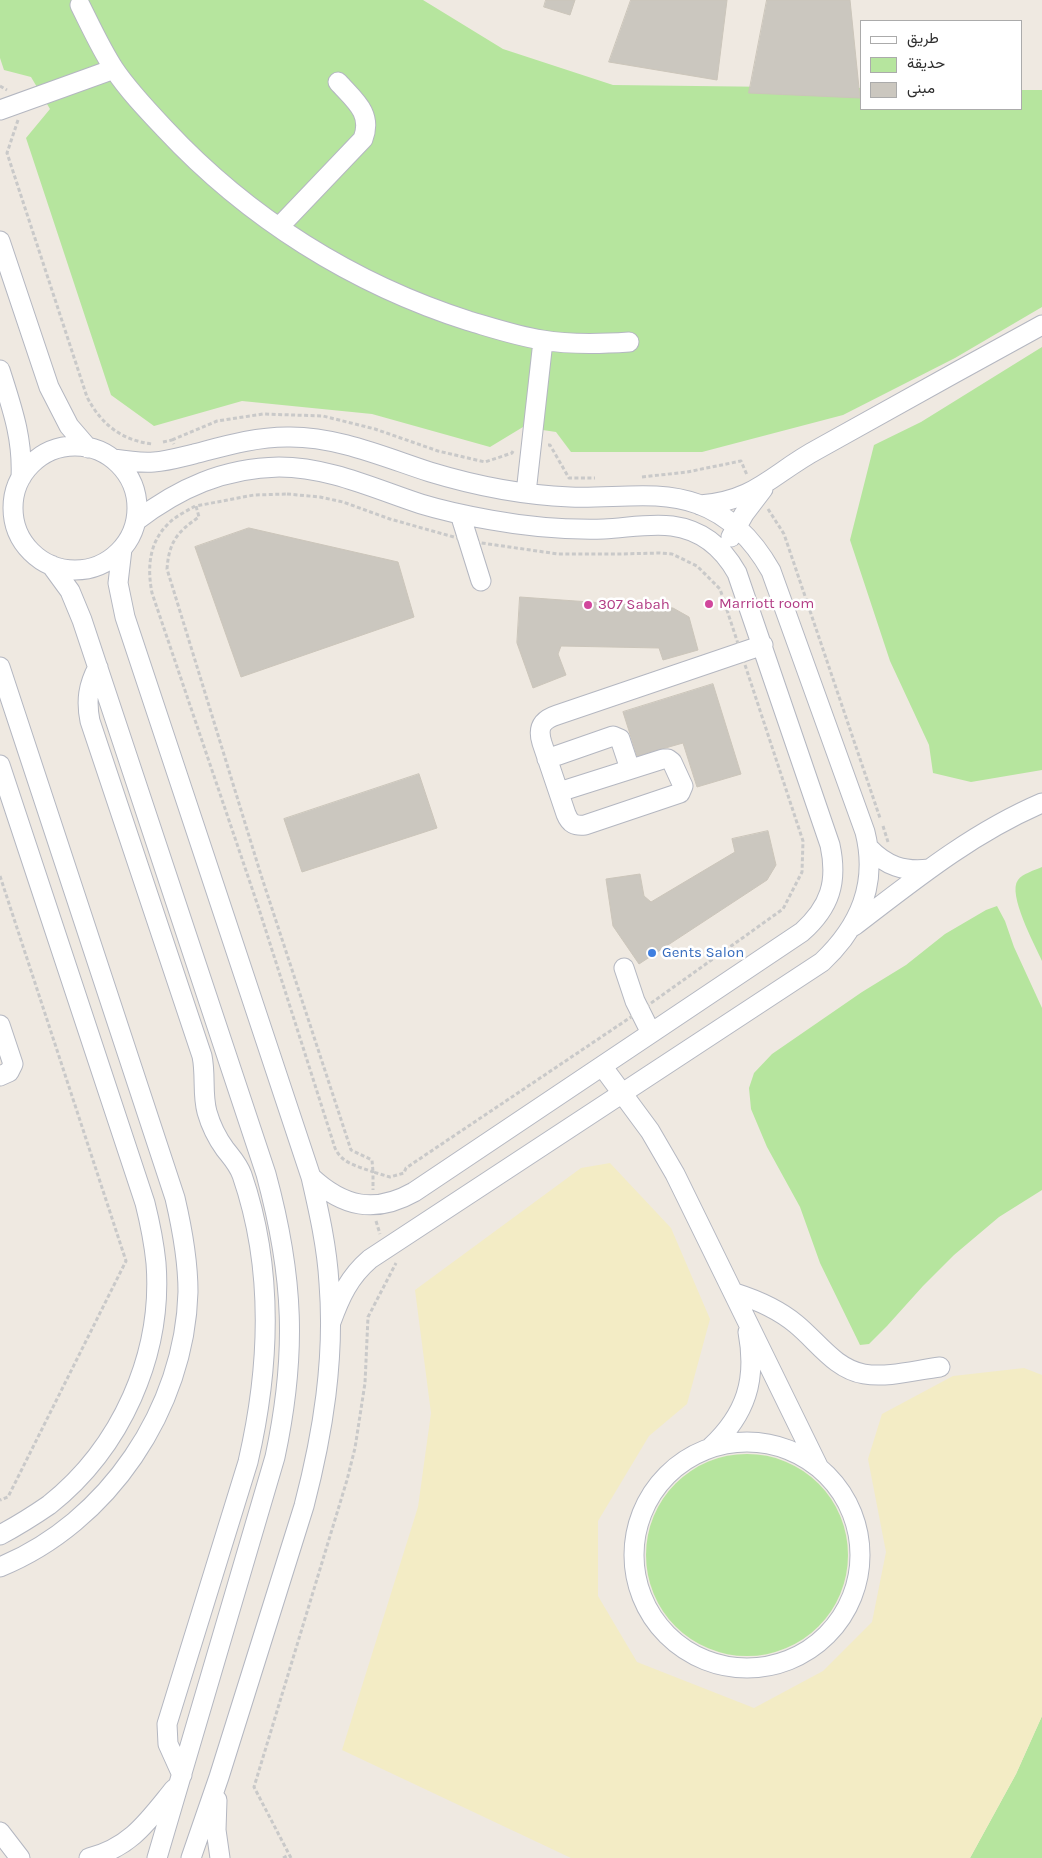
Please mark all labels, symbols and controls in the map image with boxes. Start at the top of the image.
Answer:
legend [860,20,1022,110]
text: طريق [907,29,939,47]
text: حديقة [907,54,945,72]
text: مبنى [907,79,935,97]
place label: Marriott room [719,595,814,613]
place label: 307 Sabah [598,596,670,614]
marker: Marriott room [703,598,715,610]
marker: 307 Sabah [582,599,594,611]
place label: Gents Salon [662,944,744,962]
marker: Gents Salon [646,947,658,959]

